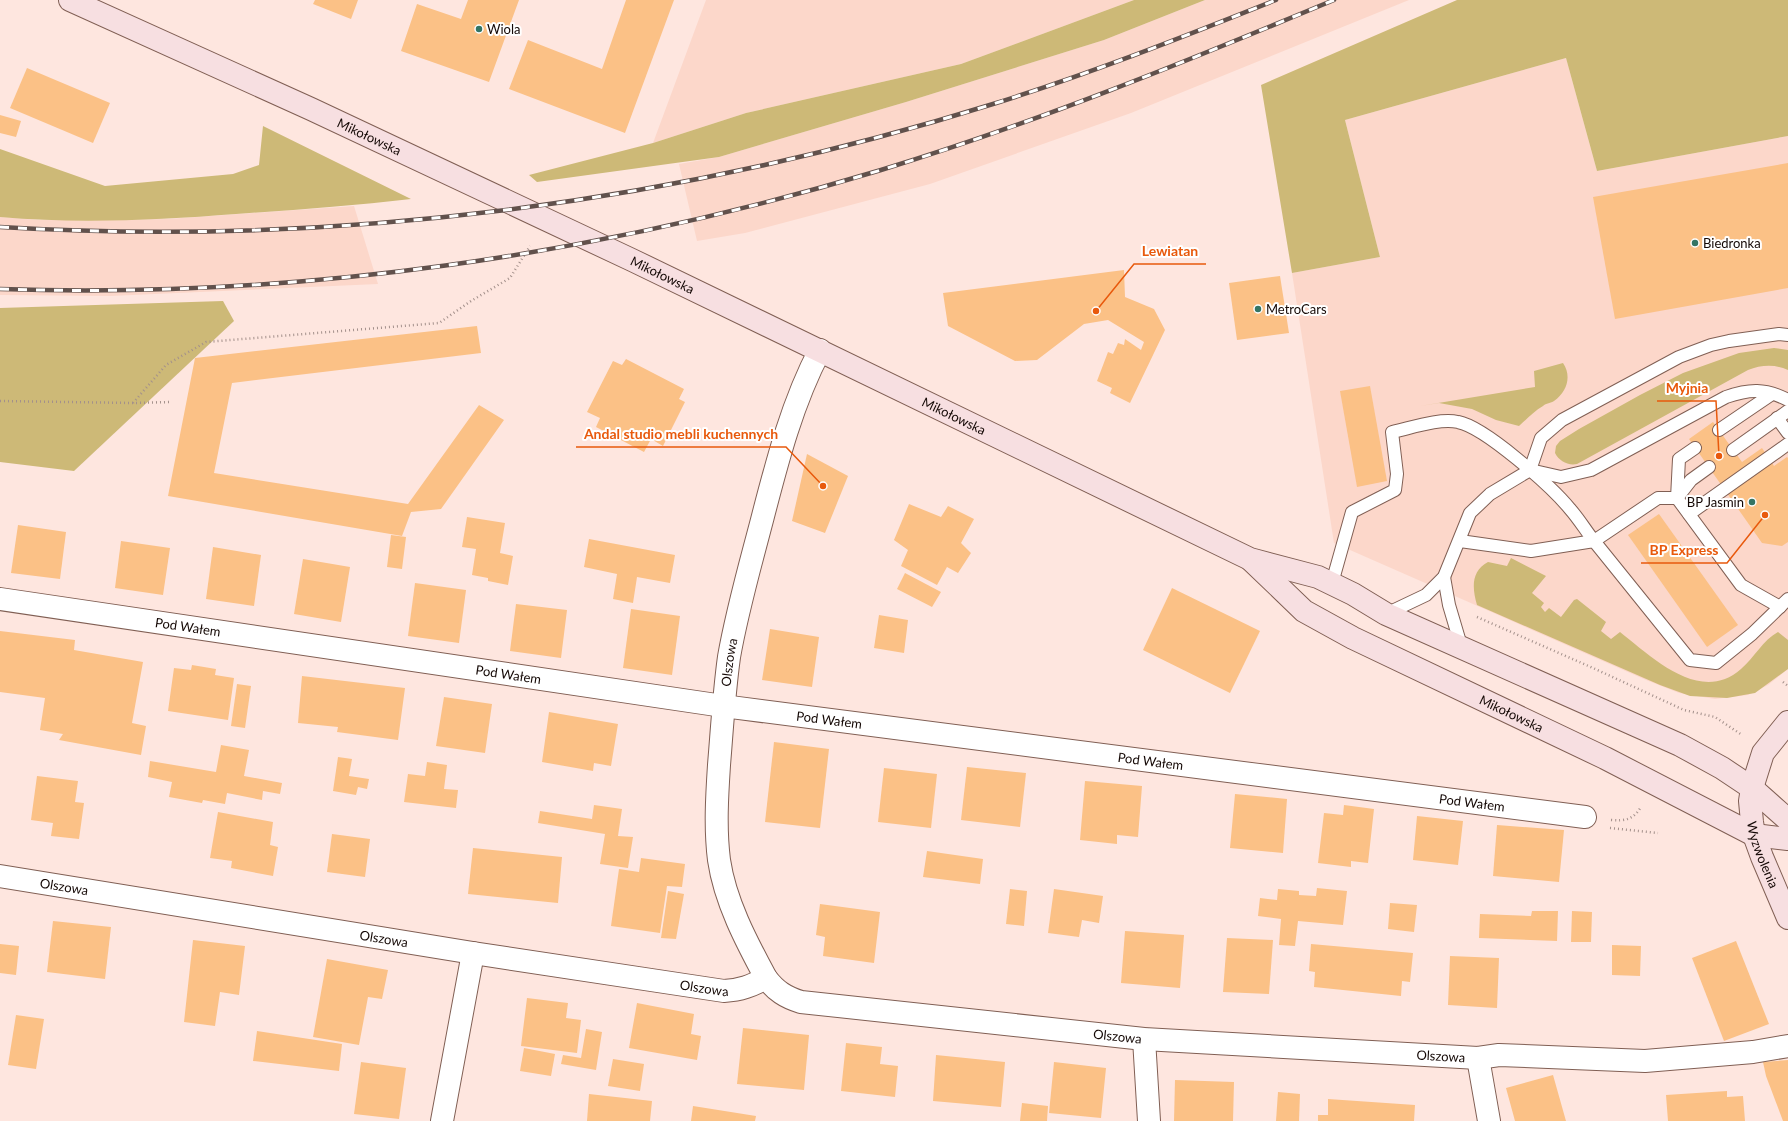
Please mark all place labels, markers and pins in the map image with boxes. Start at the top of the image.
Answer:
place label: Wiola [487,21,520,37]
marker: Wiola [474,24,484,34]
place label: Biedronka [1703,235,1761,251]
callout: Lewiatan [1134,238,1206,264]
marker: Biedronka [1690,238,1700,248]
place label: MetroCars [1266,301,1327,317]
marker: MetroCars [1253,304,1263,314]
callout: Myjnia [1657,375,1716,401]
callout: Andal studio mebli kuchennych [576,421,786,447]
place label: BP Jasmin [1687,494,1744,510]
marker: BP Jasmin [1747,497,1757,507]
callout: BP Express [1641,537,1727,563]

